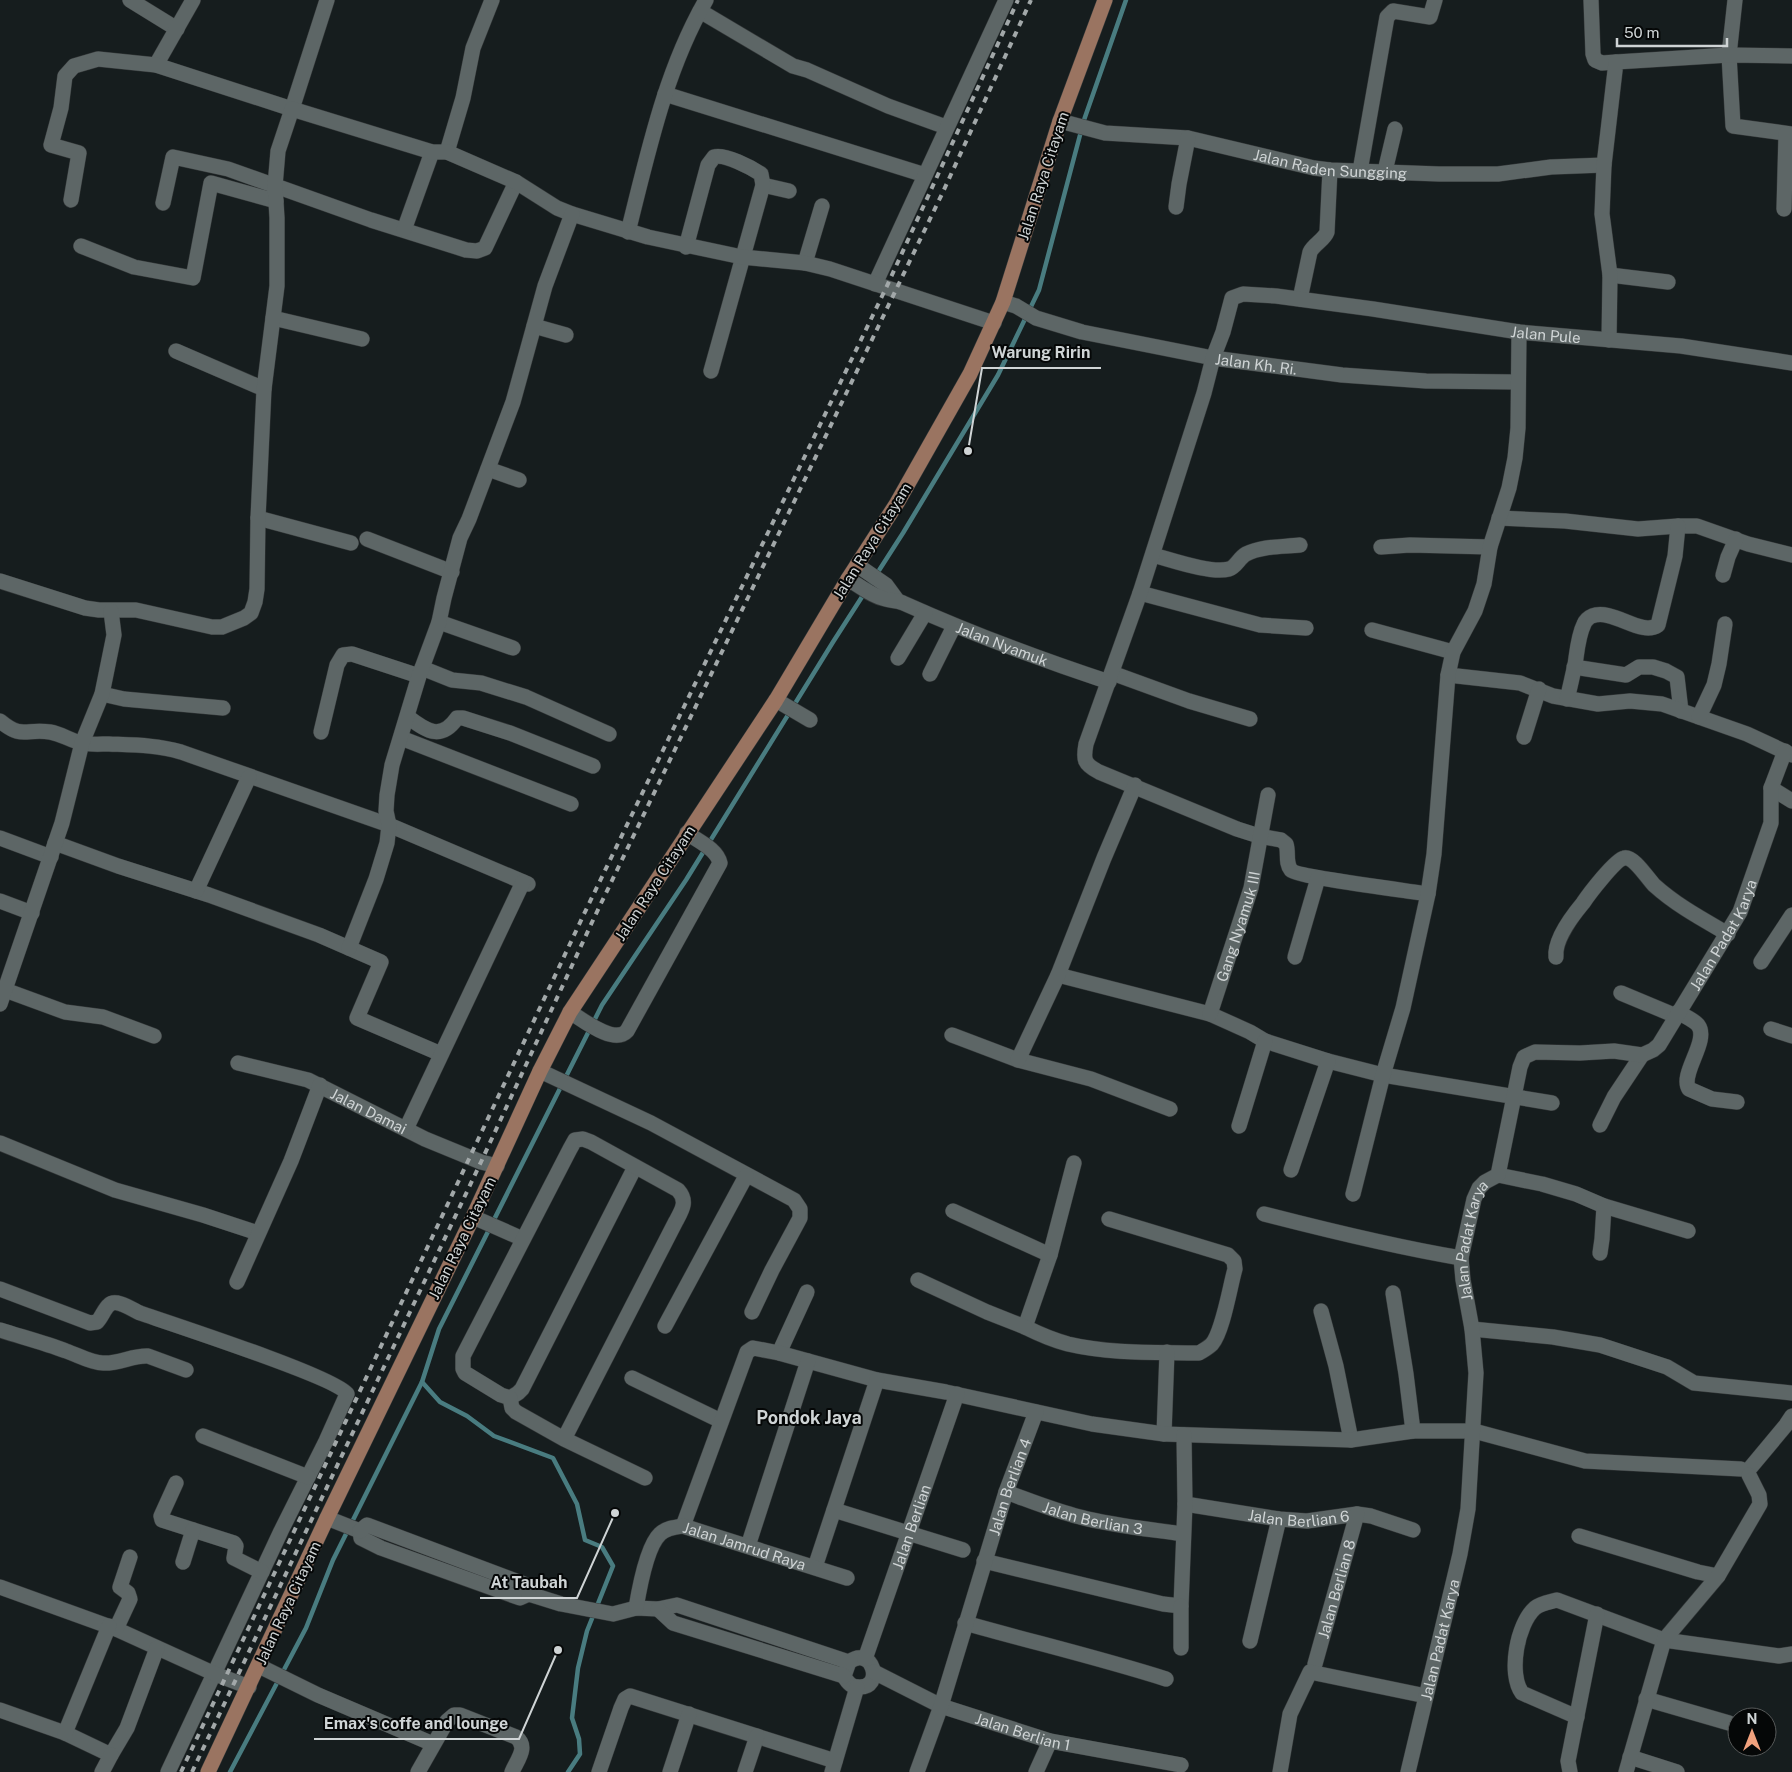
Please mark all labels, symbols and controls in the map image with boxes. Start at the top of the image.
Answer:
scale bar [1617,15,1727,47]
text: 50 m [1624,24,1659,41]
street label: Jalan Raya Citayam [1014,110,1072,242]
street label: Jalan Raden Sungging [1252,145,1407,181]
street label: Jalan Pule [1510,322,1581,346]
callout: Warung Ririn [982,337,1101,368]
text: Warung Ririn [992,343,1090,362]
street label: Jalan Kh. Ri. [1214,350,1298,377]
street label: Jalan Raya Citayam [829,480,915,602]
street label: Jalan Nyamuk [954,618,1050,669]
street label: Jalan Raya Citayam [611,822,699,944]
street label: Gang Nyamuk III [1213,870,1262,984]
street label: Jalan Padat Karya [1686,877,1759,993]
street label: Jalan Damai [328,1084,410,1137]
street label: Jalan Raya Citayam [425,1174,499,1302]
street label: Jalan Padat Karya [1452,1176,1491,1302]
district label: Pondok Jaya [756,1407,862,1428]
street label: Jalan Berlian 4 [985,1436,1034,1537]
street label: Jalan Berlian [888,1482,934,1572]
street label: Jalan Berlian 3 [1041,1498,1144,1537]
street label: Jalan Berlian 6 [1247,1506,1350,1530]
street label: Jalan Jamrud Raya [681,1518,808,1573]
street label: Jalan Berlian 8 [1314,1537,1358,1640]
street label: Jalan Raya Citayam [252,1539,324,1667]
callout: At Taubah [480,1567,577,1598]
text: At Taubah [491,1573,567,1592]
street label: Jalan Padat Karya [1417,1577,1462,1702]
north arrow [1727,1707,1777,1757]
callout: Emax's coffe and lounge [314,1708,519,1739]
street label: Jalan Berlian 1 [973,1709,1072,1753]
text: N [1747,1711,1757,1727]
text: Emax's coffe and lounge [324,1714,508,1733]

